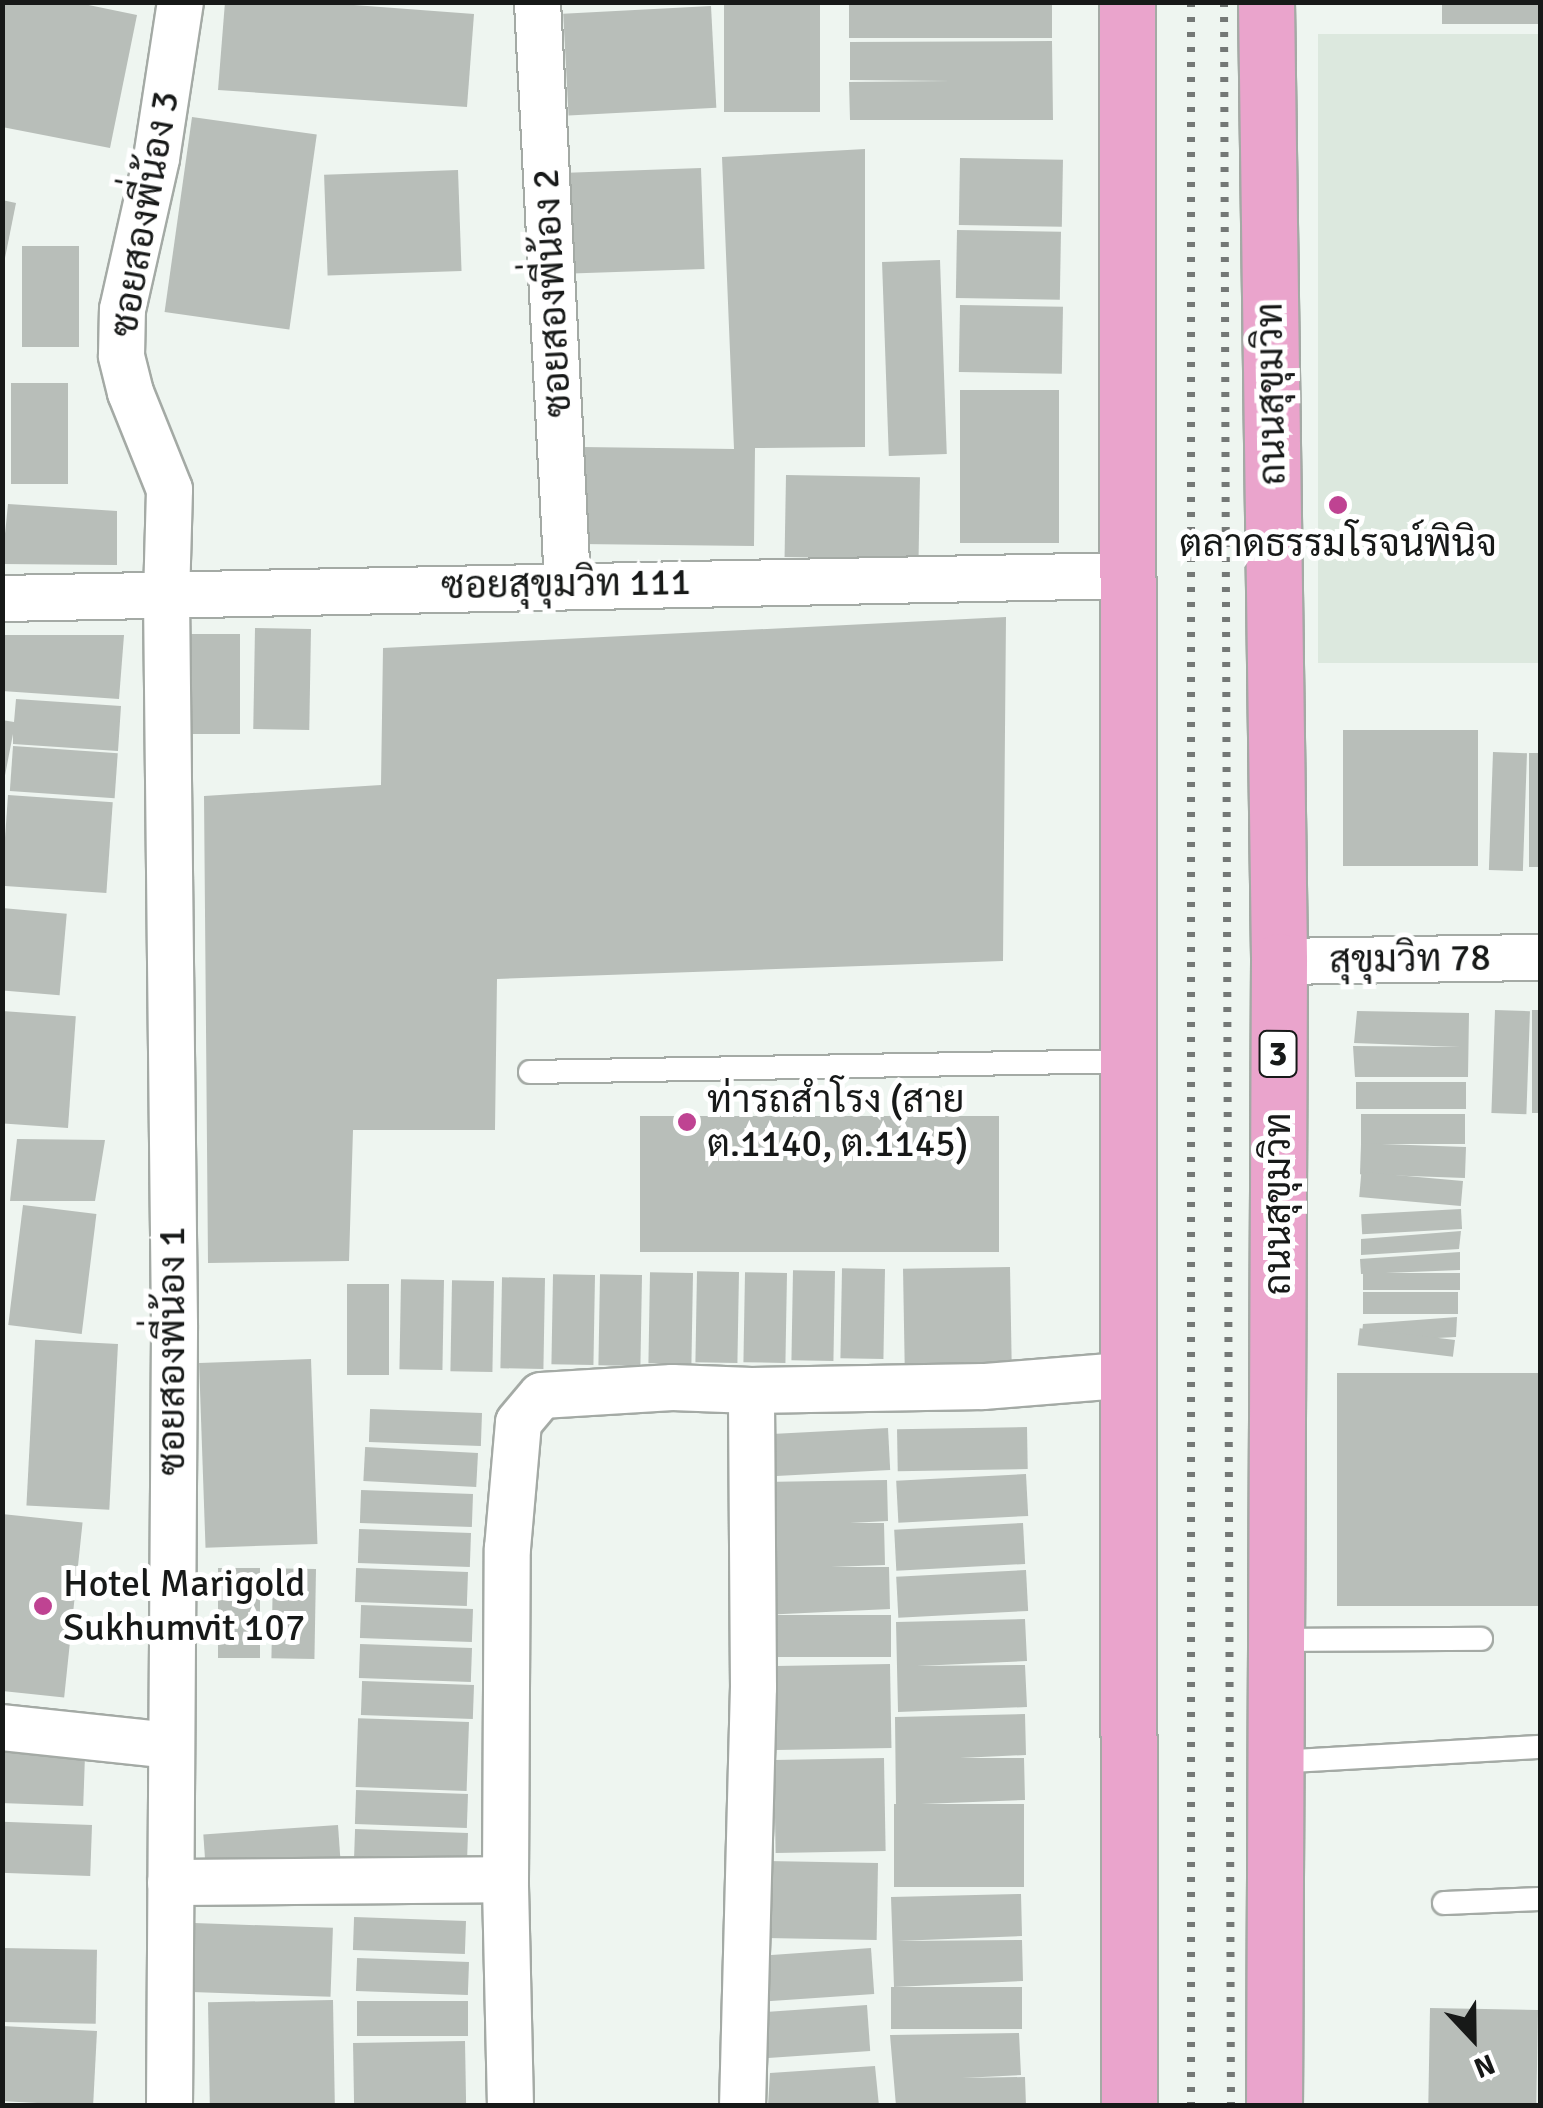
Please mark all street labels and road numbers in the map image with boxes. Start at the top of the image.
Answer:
street label: ซอยสองพี่น้อง 3 [101,87,189,341]
street label: ซอยสองพี่น้อง 2 [523,167,581,419]
street label: ถนนสุขุมวิท [1247,302,1295,486]
street label: ซอยสุขุมวิท 111 [441,559,691,609]
street label: สุขุมวิท 78 [1329,935,1491,983]
road number: 3 [1258,1024,1298,1084]
street label: ถนนสุขุมวิท [1255,1113,1301,1295]
street label: ซอยสองพี่น้อง 1 [149,1226,195,1476]

